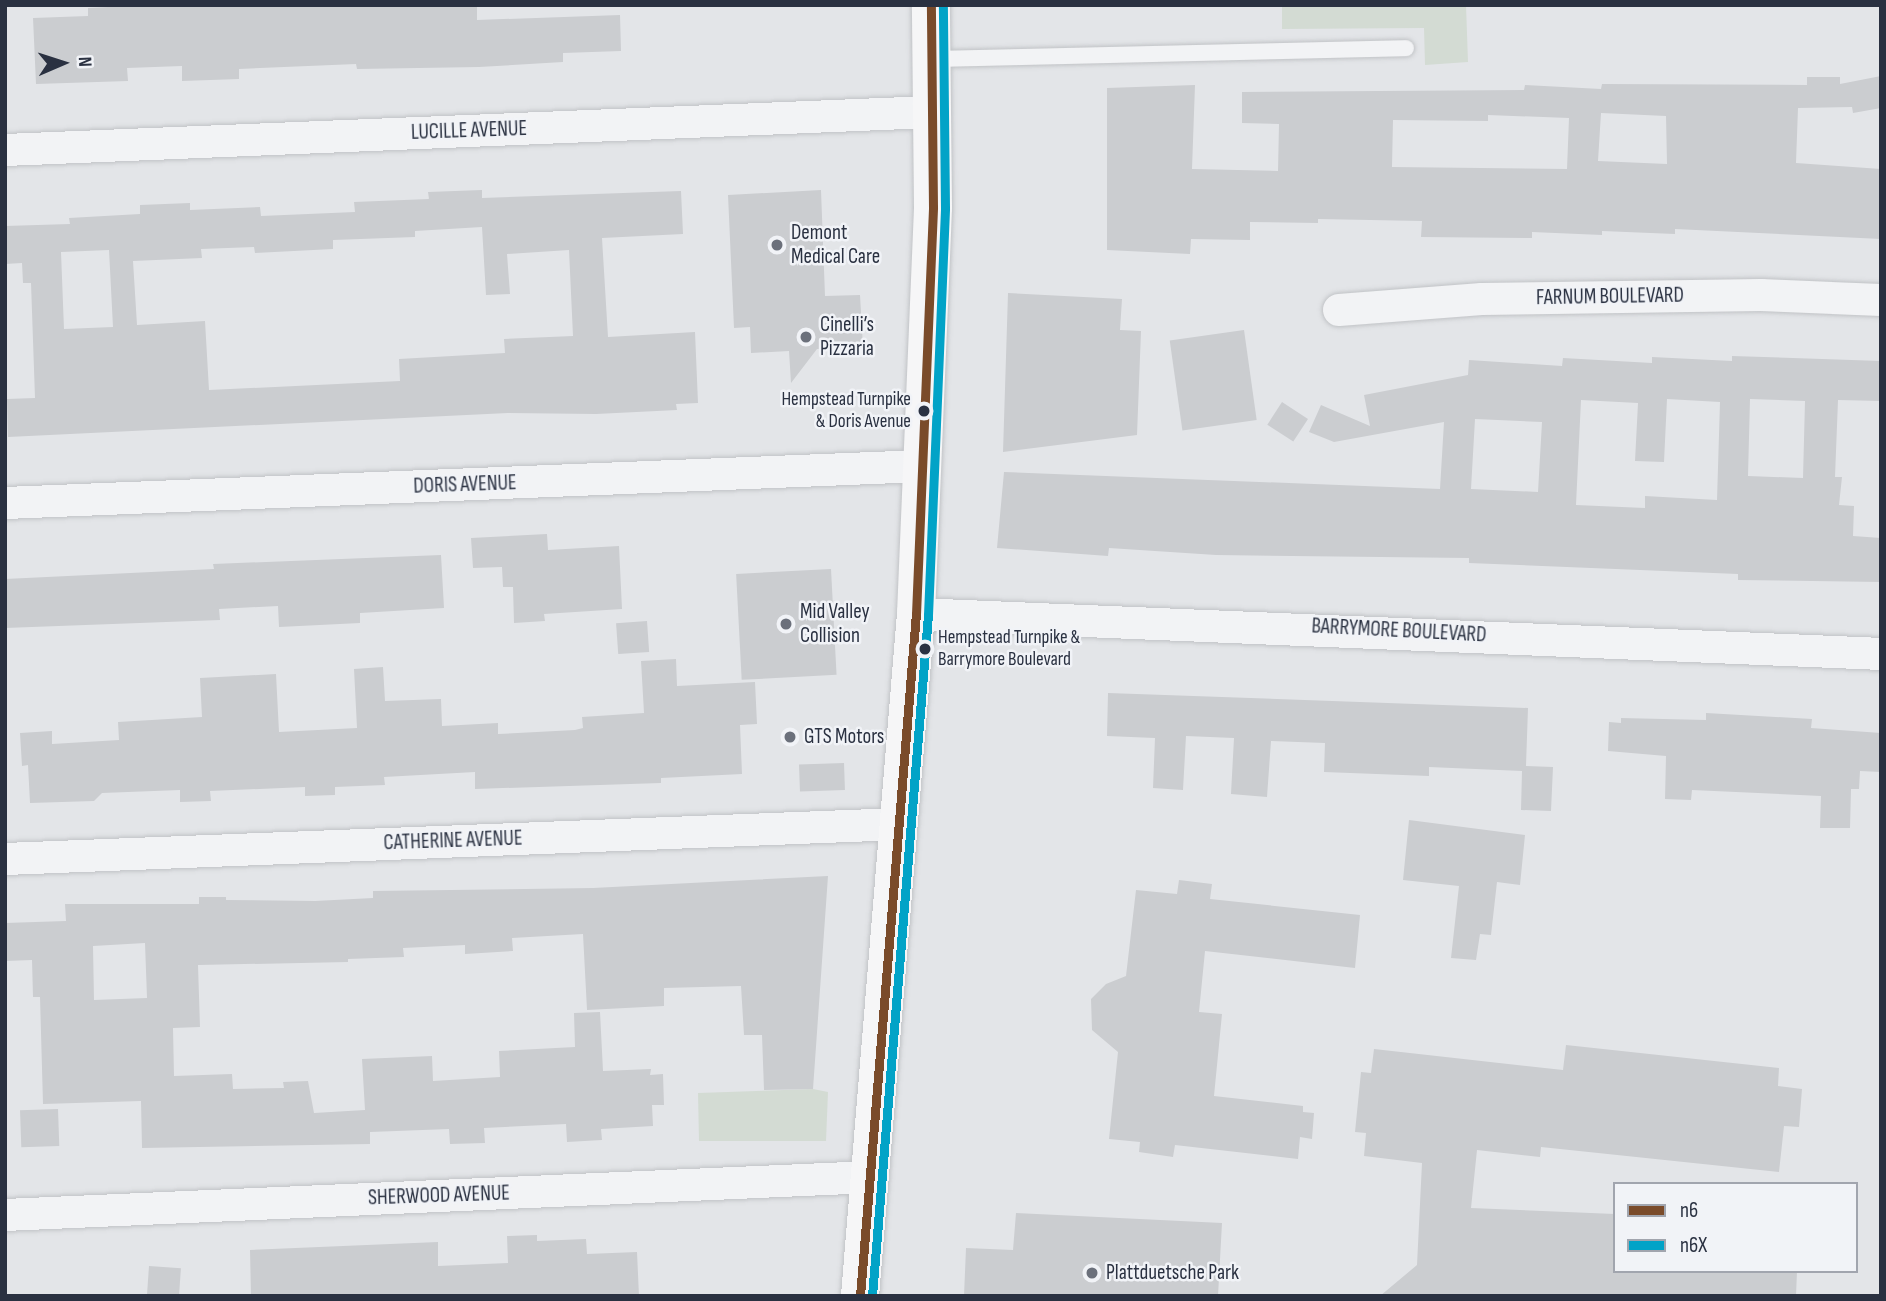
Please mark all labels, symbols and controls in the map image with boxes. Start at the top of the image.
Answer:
north arrow [28,28,98,98]
text: N [73,56,96,68]
street label: LUCILLE AVENUE [411,116,527,146]
place label: Demont Medical Care [791,220,880,270]
marker: Demont Medical Care [769,237,785,253]
street label: FARNUM BOULEVARD [1536,283,1684,311]
place label: Cinelli’s Pizzaria [820,312,874,362]
marker: Cinelli’s Pizzaria [798,329,814,345]
place label: Hempstead Turnpike & Doris Avenue [781,389,911,433]
marker: Hempstead Turnpike & Doris Avenue [917,404,931,418]
street label: DORIS AVENUE [413,471,517,499]
place label: Mid Valley Collision [800,599,870,649]
street label: BARRYMORE BOULEVARD [1311,614,1487,648]
marker: Mid Valley Collision [778,616,794,632]
place label: Hempstead Turnpike & Barrymore Boulevard [938,627,1080,671]
marker: Hempstead Turnpike & Barrymore Boulevard [918,642,932,656]
place label: GTS Motors [804,724,884,750]
marker: GTS Motors [782,729,798,745]
street label: CATHERINE AVENUE [383,826,523,856]
street label: SHERWOOD AVENUE [368,1181,510,1211]
legend [1613,1182,1858,1273]
text: n6 [1680,1198,1698,1223]
text: n6X [1680,1233,1707,1258]
place label: Plattduetsche Park [1106,1260,1239,1286]
marker: Plattduetsche Park [1084,1265,1100,1281]

